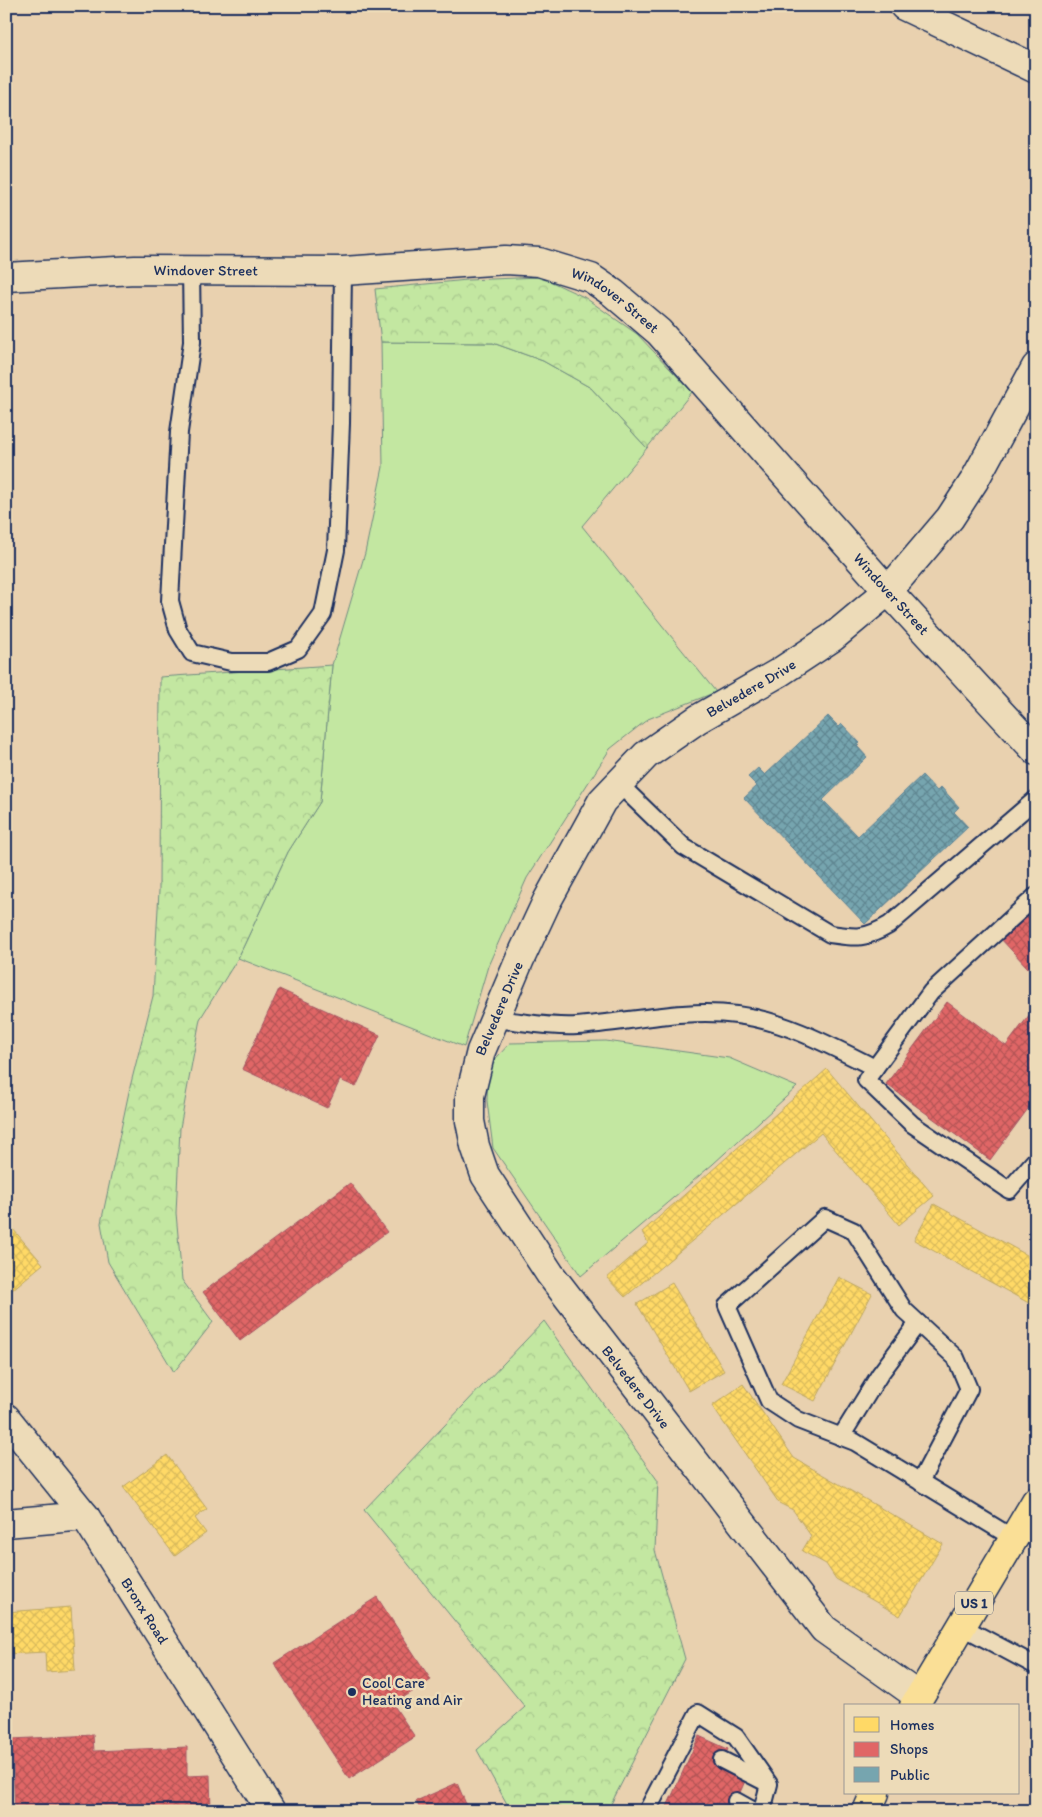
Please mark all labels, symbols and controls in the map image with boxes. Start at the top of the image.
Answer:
street label: Windover Street [154,261,258,280]
street label: Windover Street [569,263,663,337]
street label: Windover Street [850,549,933,639]
street label: Belvedere Drive [703,655,799,721]
street label: Belvedere Drive [471,959,527,1058]
street label: Belvedere Drive [598,1342,674,1432]
street label: Bronx Road [117,1574,173,1648]
road number: US 1 [955,1592,993,1615]
place label: Cool Care Heating and Air [362,1674,463,1709]
marker: Cool Care Heating and Air [346,1686,358,1698]
legend [844,1704,1020,1794]
text: Homes [890,1716,935,1734]
text: Shops [890,1740,929,1758]
text: Public [890,1766,930,1784]

